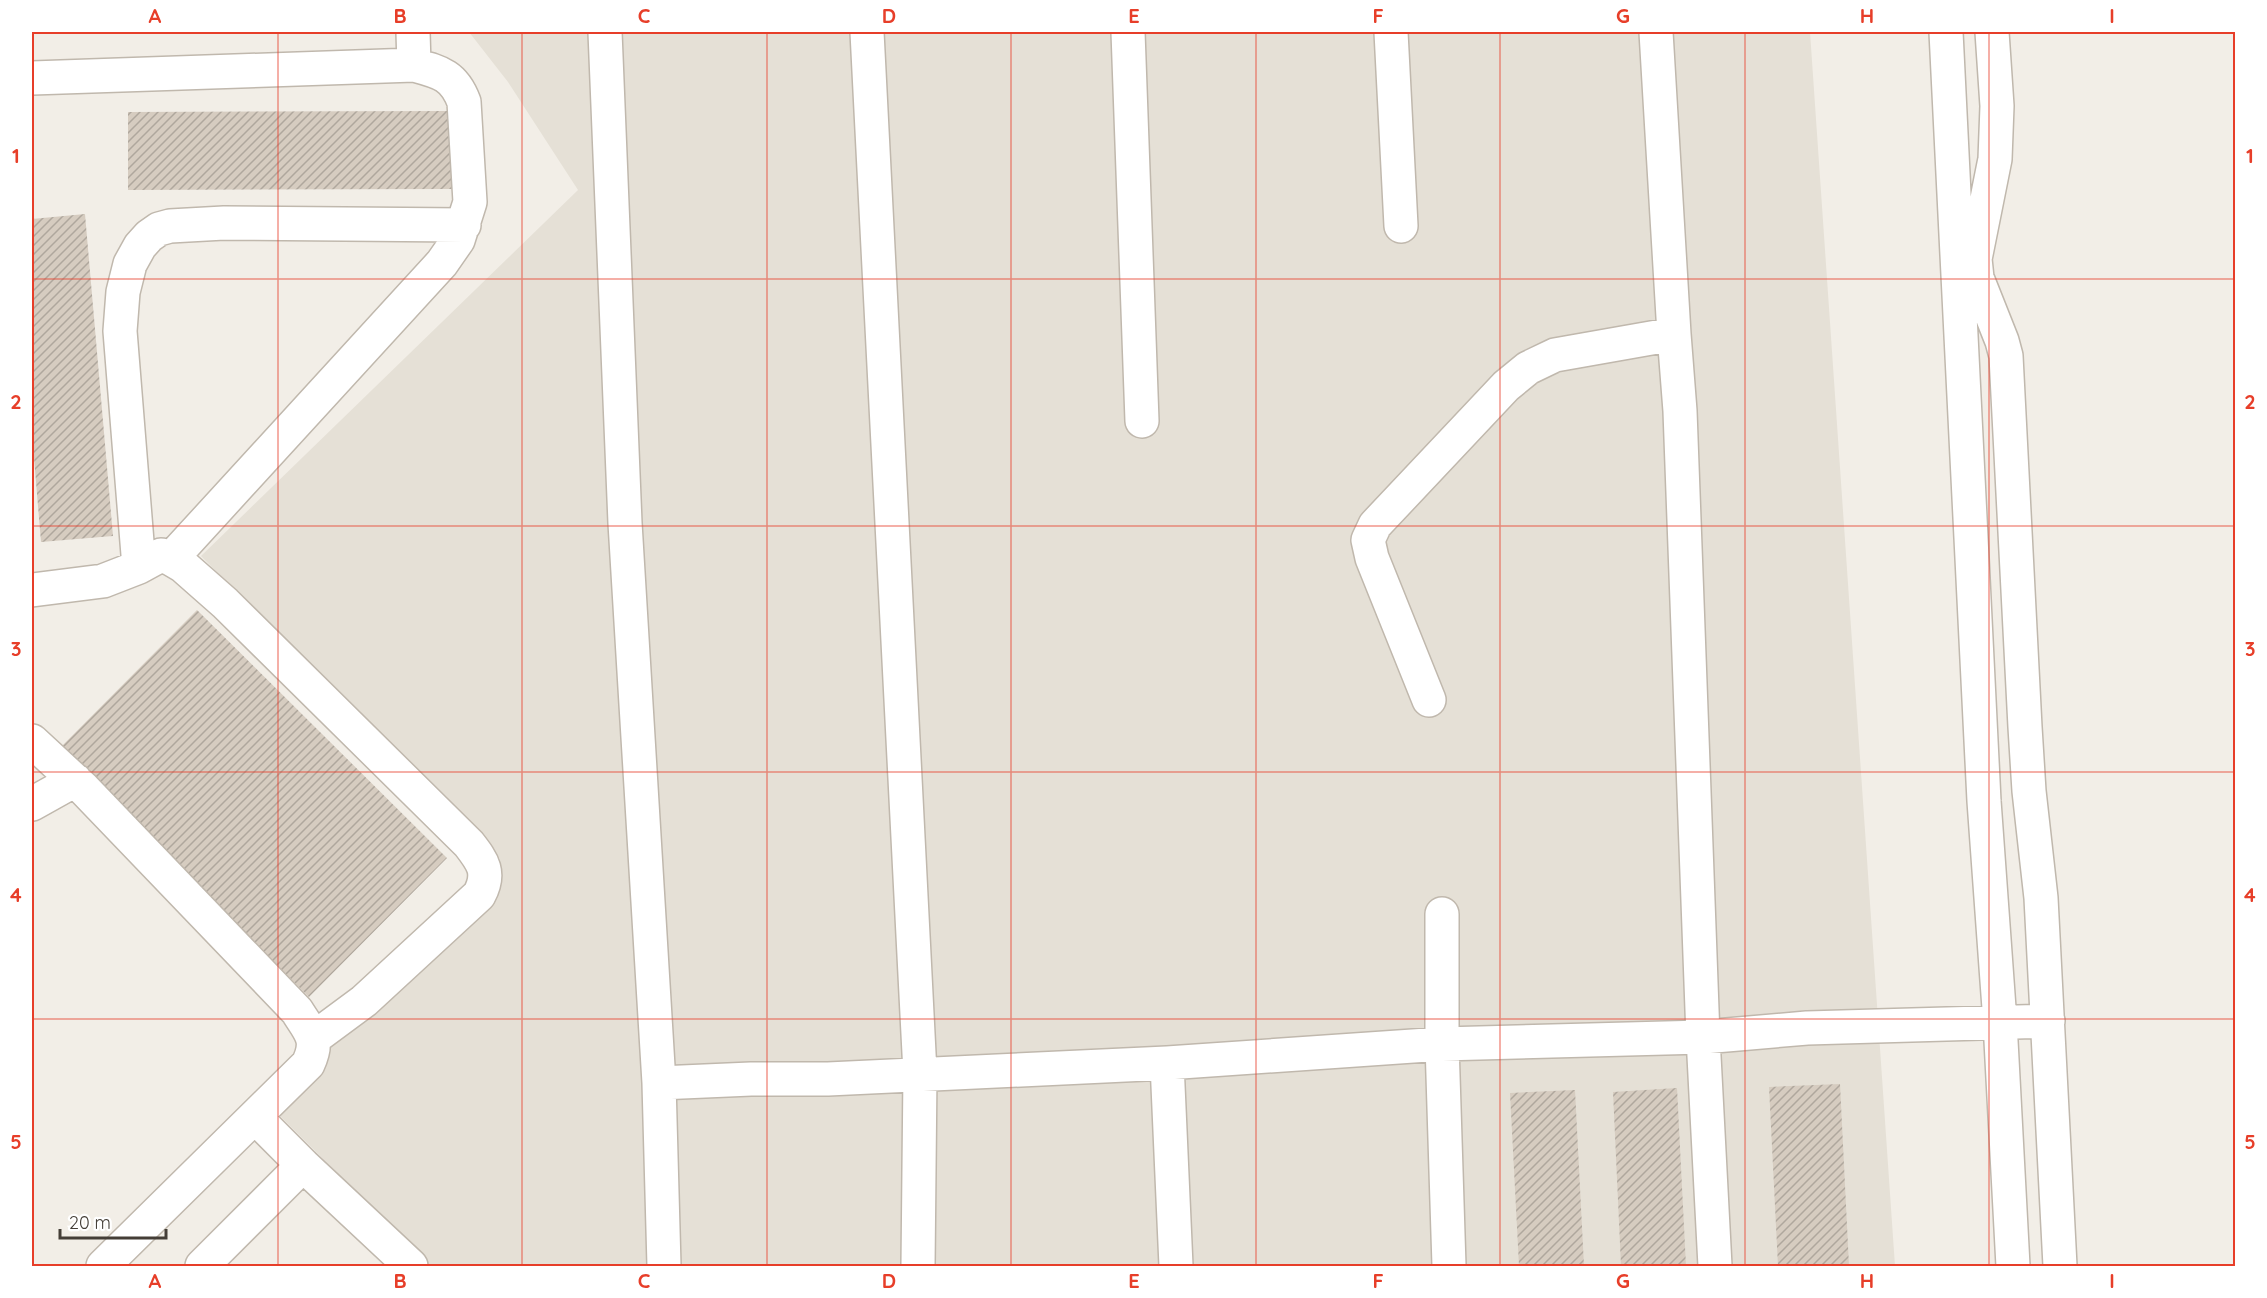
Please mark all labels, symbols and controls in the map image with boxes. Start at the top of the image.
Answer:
text: A [149,3,162,28]
text: B [393,3,407,28]
text: C [638,3,651,28]
text: D [882,3,896,28]
text: E [1128,3,1140,28]
text: F [1372,3,1384,28]
text: G [1616,3,1630,28]
text: H [1860,3,1874,28]
text: I [2109,3,2115,28]
text: 1 [12,143,20,168]
text: 1 [2246,143,2254,168]
text: 2 [10,389,22,414]
text: 2 [2244,389,2256,414]
text: 3 [11,636,21,661]
text: 3 [2245,636,2255,661]
text: 4 [10,882,22,907]
text: 4 [2244,882,2256,907]
text: 5 [10,1129,22,1154]
text: 5 [2244,1129,2256,1154]
scale bar [60,1202,166,1240]
text: 20 m [69,1211,111,1234]
text: A [149,1268,162,1293]
text: B [393,1268,407,1293]
text: C [638,1268,651,1293]
text: D [882,1268,896,1293]
text: E [1128,1268,1140,1293]
text: F [1372,1268,1384,1293]
text: G [1616,1268,1630,1293]
text: H [1860,1268,1874,1293]
text: I [2109,1268,2115,1293]

